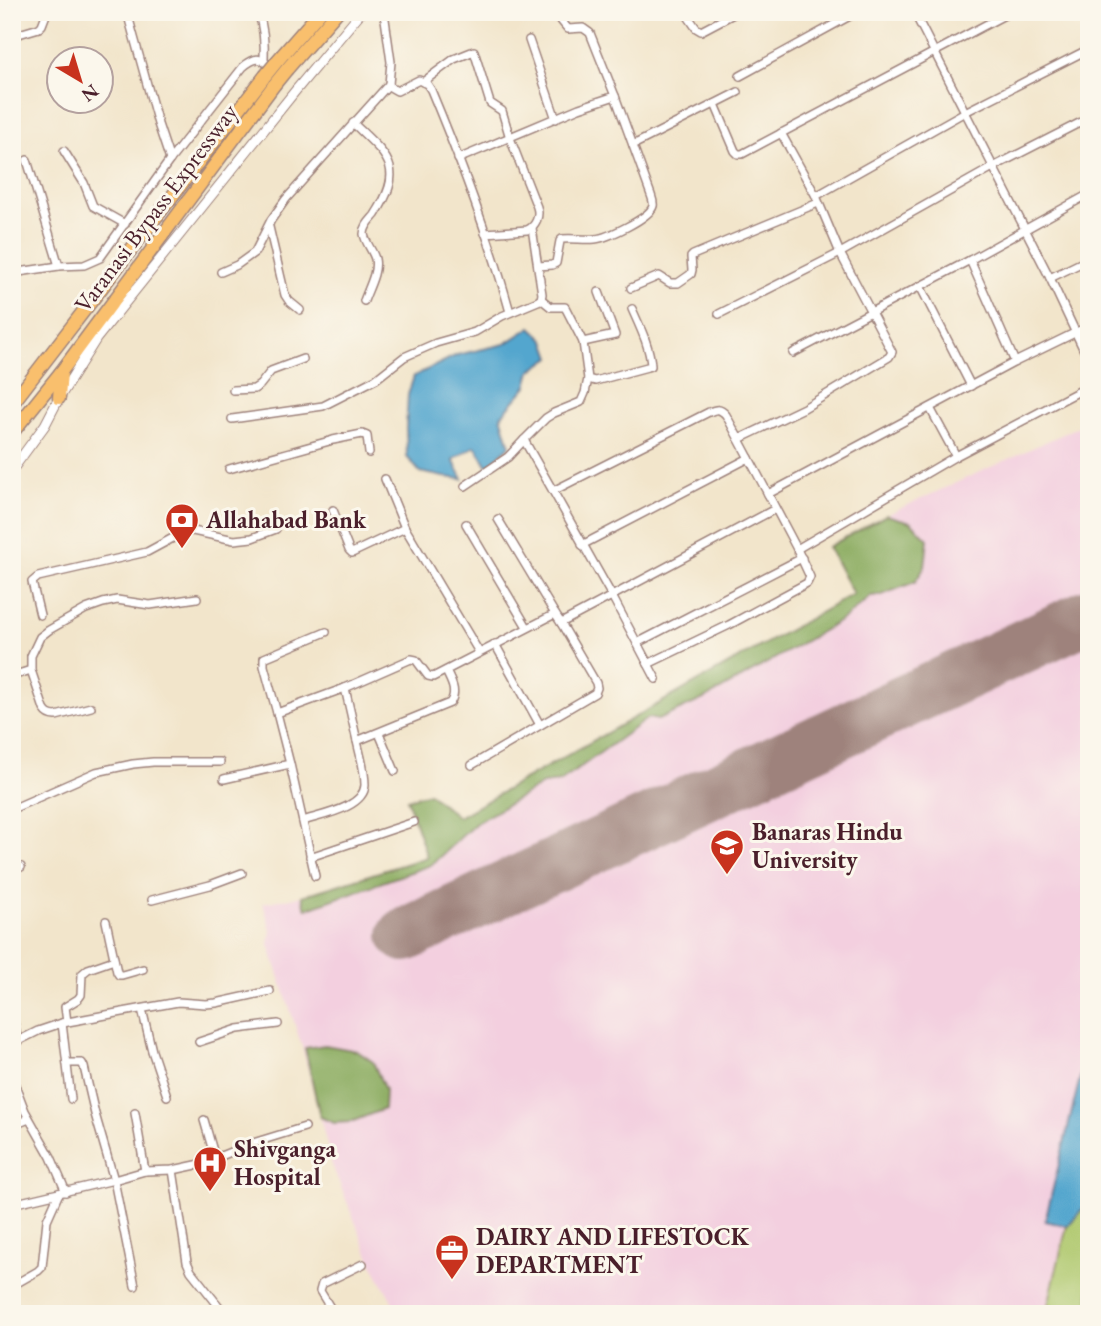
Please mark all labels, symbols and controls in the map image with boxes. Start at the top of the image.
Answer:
north arrow [46,46,116,116]
text: N [76,78,104,108]
street label: Varanasi Bypass Expressway [67,97,244,318]
bank icon: Allahabad Bank [163,501,201,550]
place label: Allahabad Bank [205,504,367,535]
place label: Banaras Hindu University [752,816,903,876]
school or university icon: Banaras Hindu University [708,827,746,876]
place label: Shivganga Hospital [234,1133,336,1192]
hospital icon: Shivganga Hospital [191,1144,229,1193]
place label: DAIRY AND LIFESTOCK DEPARTMENT [476,1221,750,1280]
office icon: DAIRY AND LIFESTOCK DEPARTMENT [433,1232,471,1281]

